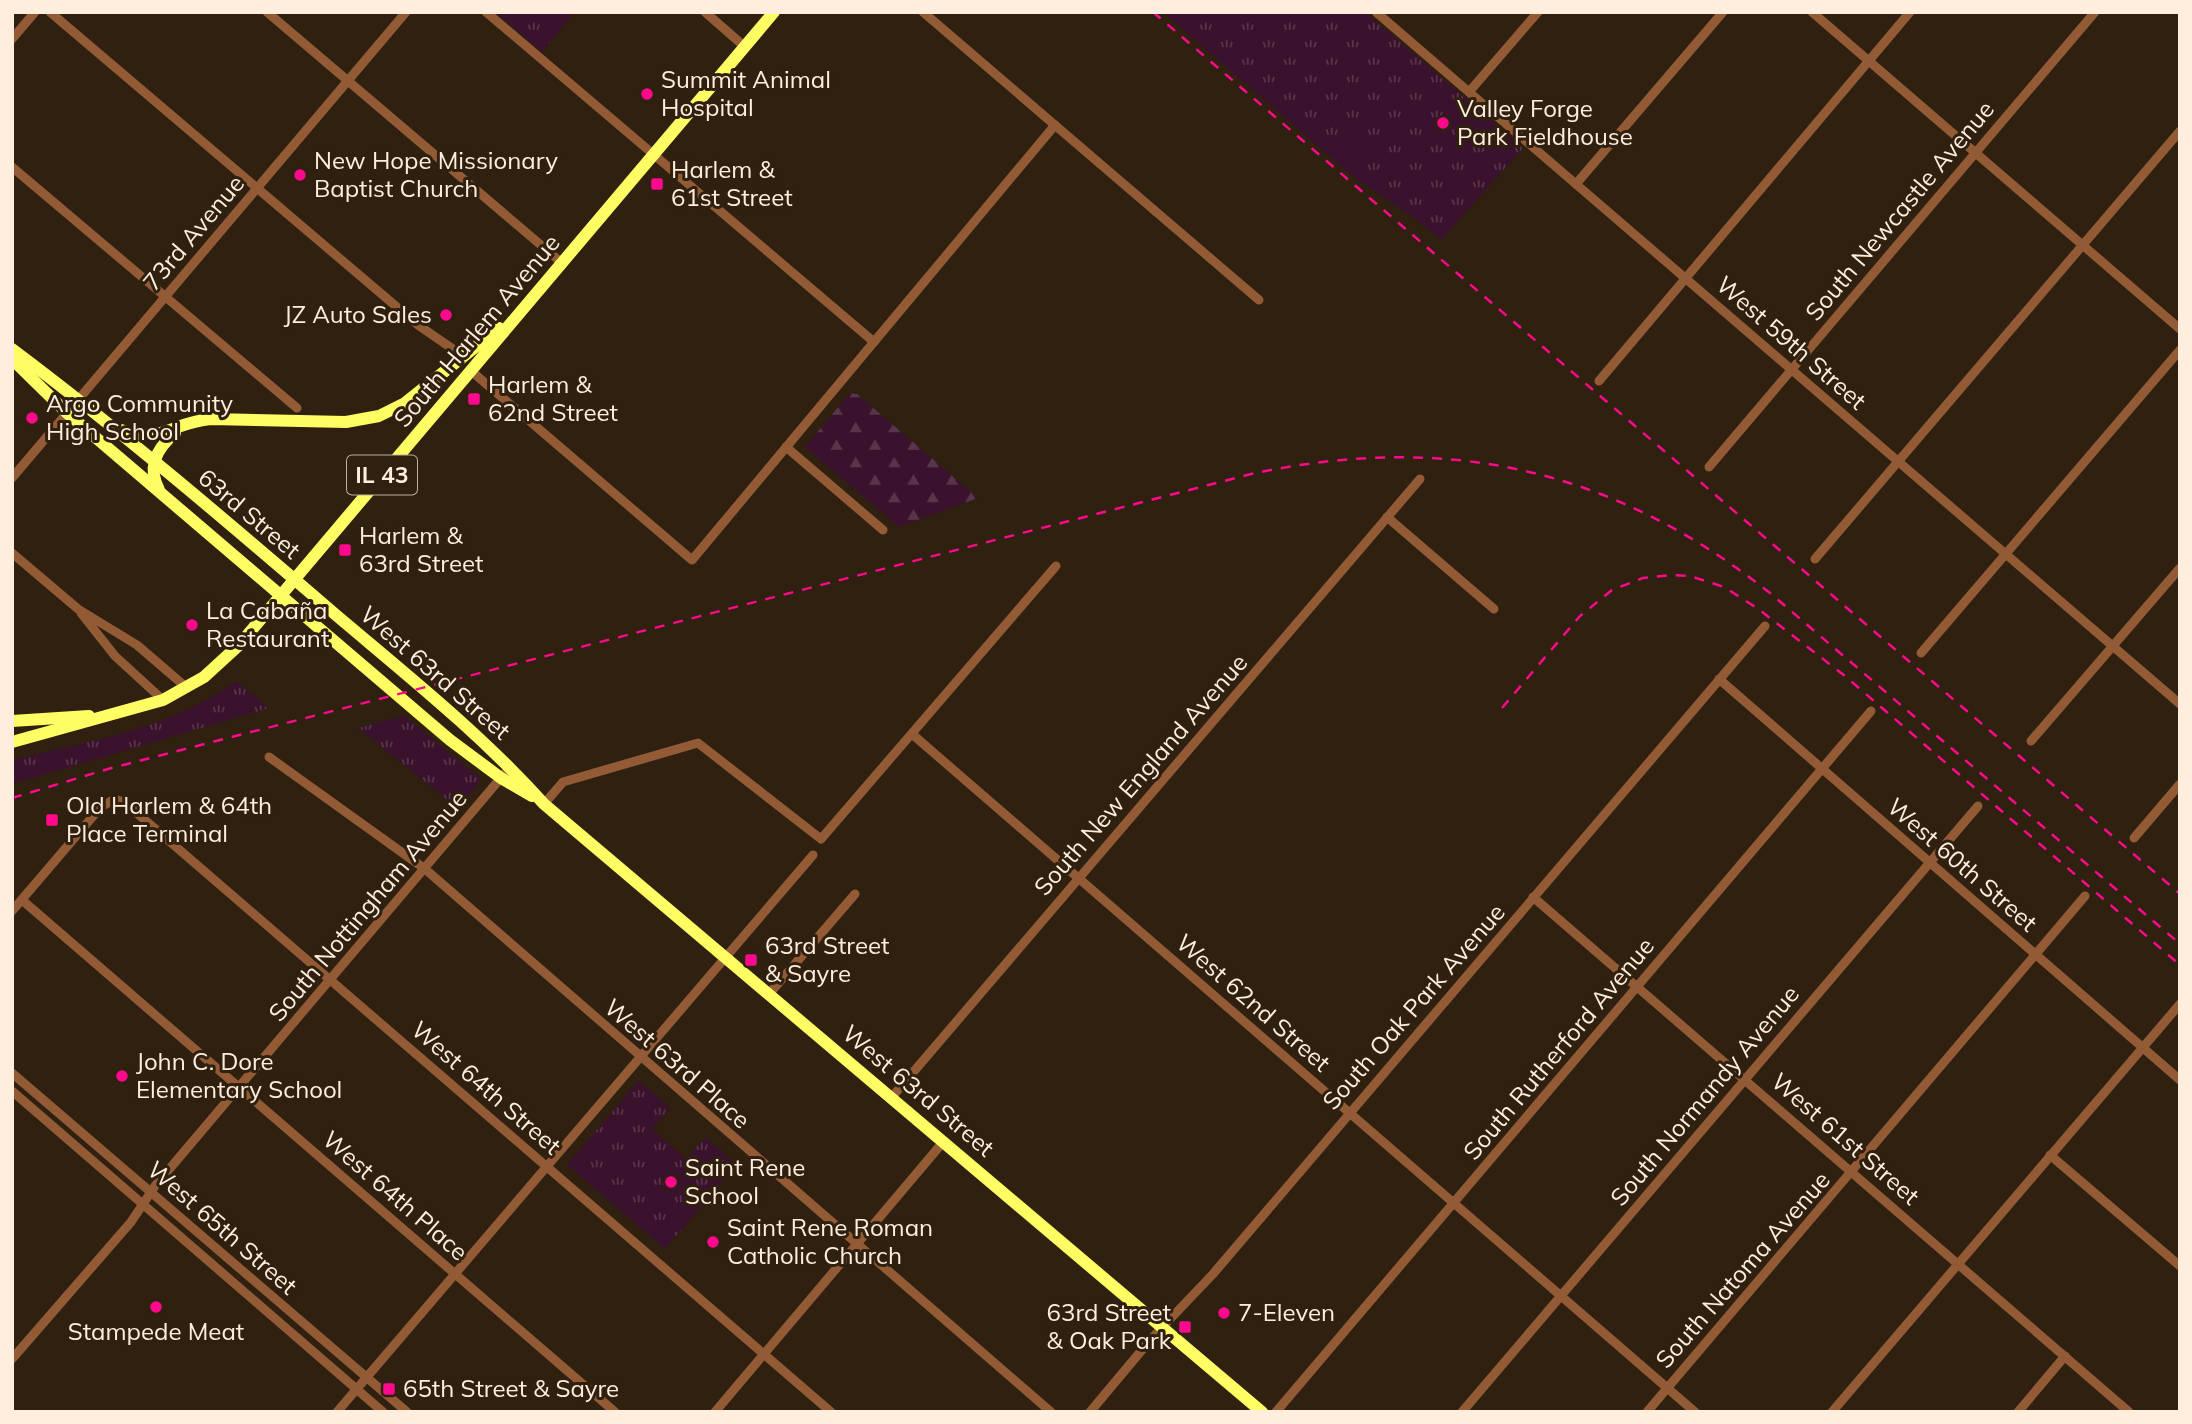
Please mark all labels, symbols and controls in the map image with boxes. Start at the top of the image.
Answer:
place label: Summit Animal Hospital [661,64,831,122]
marker: Summit Animal Hospital [639,86,655,102]
place label: Valley Forge Park Fieldhouse [1457,93,1633,151]
street label: South Newcastle Avenue [1798,94,2000,326]
marker: Valley Forge Park Fieldhouse [1435,115,1451,131]
place label: New Hope Missionary Baptist Church [314,145,558,203]
place label: Harlem & 61st Street [671,154,793,212]
marker: New Hope Missionary Baptist Church [292,167,308,183]
street label: 73rd Avenue [136,168,250,296]
marker: Harlem & 61st Street [649,176,665,192]
street label: South Harlem Avenue [387,228,566,433]
street label: West 59th Street [1711,269,1873,415]
place label: JZ Auto Sales [284,299,432,329]
marker: JZ Auto Sales [438,307,454,323]
place label: Harlem & 62nd Street [488,369,618,427]
place label: Argo Community High School [46,388,233,446]
marker: Harlem & 62nd Street [466,391,482,407]
marker: Argo Community High School [24,410,40,426]
road number: IL 43 [347,456,417,495]
street label: 63rd Street [192,462,307,565]
place label: Harlem & 63rd Street [359,520,483,578]
marker: Harlem & 63rd Street [337,542,353,558]
place label: La Cabaña Restaurant [206,595,329,653]
street label: West 63rd Street [354,599,517,746]
marker: La Cabaña Restaurant [184,617,200,633]
street label: South New England Avenue [1027,647,1253,901]
street label: South Nottingham Avenue [262,784,473,1027]
place label: Old Harlem & 64th Place Terminal [66,790,272,848]
street label: West 60th Street [1882,791,2044,937]
marker: Old Harlem & 64th Place Terminal [44,812,60,828]
street label: South Oak Park Avenue [1316,897,1511,1115]
street label: West 62nd Street [1170,927,1337,1077]
place label: 63rd Street & Sayre [765,930,889,988]
street label: South Rutherford Avenue [1456,931,1660,1166]
marker: 63rd Street & Sayre [743,952,759,968]
street label: South Normandy Avenue [1603,979,1805,1212]
street label: West 63rd Place [599,992,757,1135]
street label: West 64th Street [406,1014,568,1160]
street label: West 63rd Street [837,1018,1001,1163]
place label: John C. Dore Elementary School [136,1046,342,1104]
street label: West 61st Street [1765,1066,1926,1211]
marker: John C. Dore Elementary School [114,1068,130,1084]
street label: West 64th Place [317,1124,474,1267]
place label: Saint Rene School [685,1152,805,1210]
street label: West 65th Street [142,1154,304,1300]
street label: South Natoma Avenue [1649,1165,1836,1374]
marker: Saint Rene School [663,1174,679,1190]
place label: Saint Rene Roman Catholic Church [727,1212,933,1270]
marker: Saint Rene Roman Catholic Church [705,1234,721,1250]
place label: 63rd Street & Oak Park [1047,1297,1172,1355]
place label: 7-Eleven [1238,1297,1335,1327]
marker: Stampede Meat [148,1299,164,1315]
marker: 7-Eleven [1216,1305,1232,1321]
place label: Stampede Meat [68,1316,244,1346]
marker: 63rd Street & Oak Park [1177,1319,1193,1335]
place label: 65th Street & Sayre [403,1373,619,1403]
marker: 65th Street & Sayre [381,1381,397,1397]

